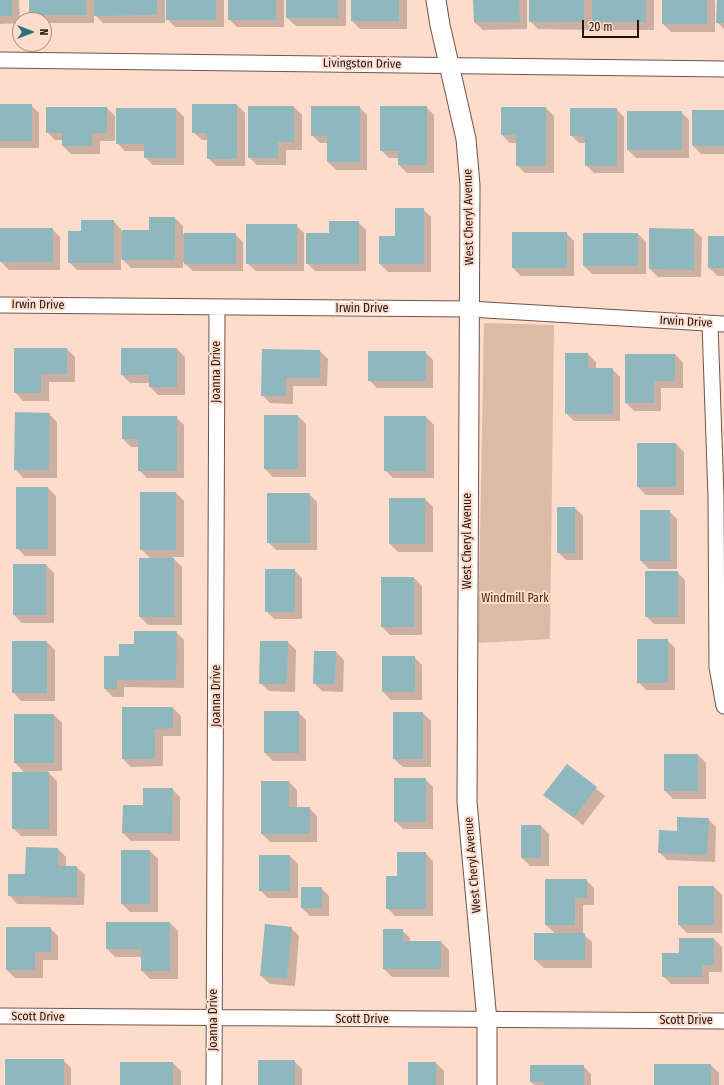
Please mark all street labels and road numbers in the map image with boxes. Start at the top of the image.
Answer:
street label: Livingston Drive [323,56,401,72]
street label: West Cheryl Avenue [461,169,477,265]
street label: Irwin Drive [11,297,65,313]
street label: Irwin Drive [336,302,388,316]
street label: Irwin Drive [659,313,713,331]
street label: Joanna Drive [210,341,224,403]
street label: West Cheryl Avenue [461,493,475,589]
street label: Joanna Drive [210,665,224,727]
street label: West Cheryl Avenue [462,816,484,914]
street label: Joanna Drive [207,989,221,1051]
street label: Scott Drive [11,1009,65,1025]
street label: Scott Drive [335,1013,389,1027]
street label: Scott Drive [659,1014,713,1028]

